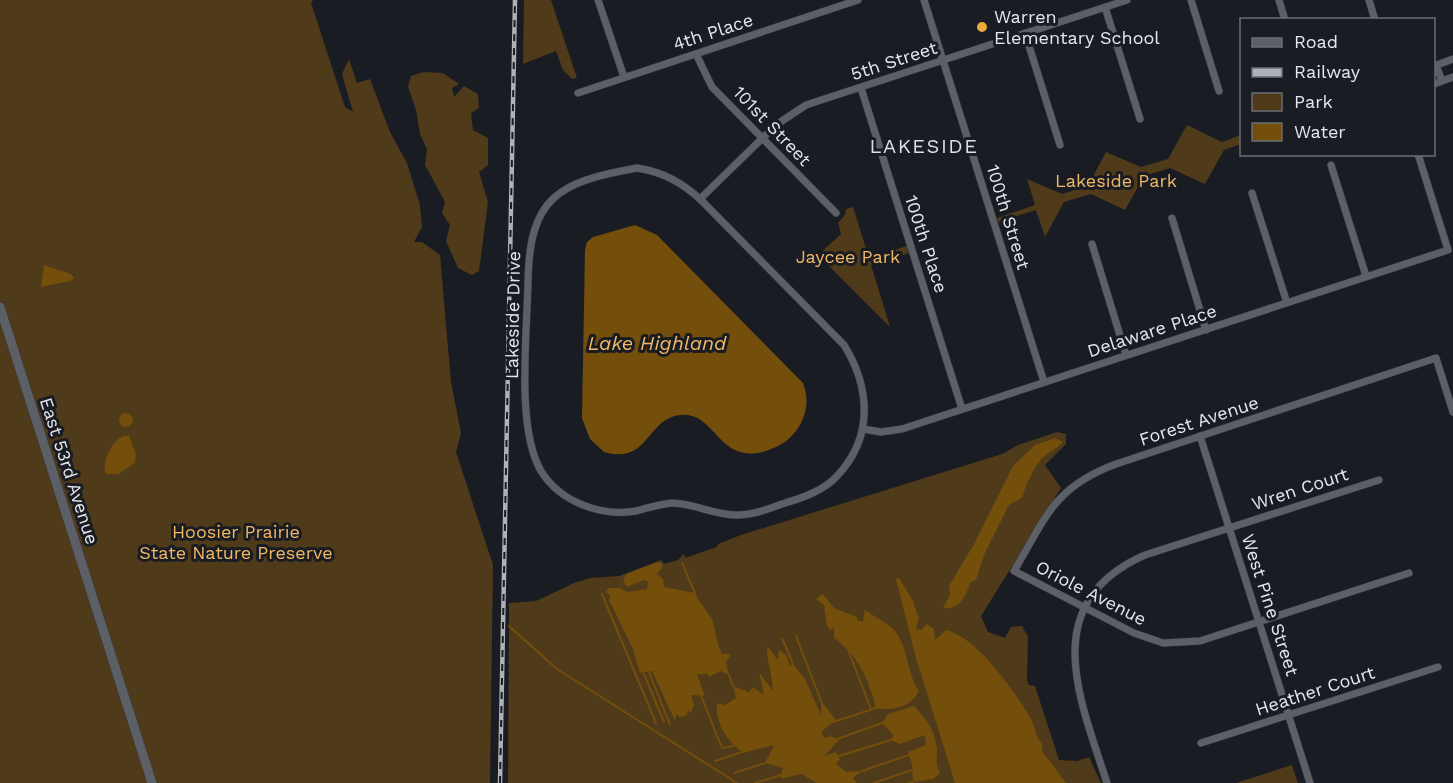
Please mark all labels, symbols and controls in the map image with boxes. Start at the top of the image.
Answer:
place label: Warren Elementary School [994,6,1160,48]
street label: 4th Place [670,9,756,54]
legend [1240,18,1435,156]
marker: Warren Elementary School [975,20,989,34]
text: Road [1294,31,1338,52]
street label: 5th Street [848,37,940,84]
text: Railway [1294,61,1361,82]
street label: 101st Street [729,81,816,170]
text: Park [1294,91,1333,112]
text: Water [1294,121,1346,142]
district label: LAKESIDE [870,134,978,158]
street label: 100th Street [983,162,1035,272]
park label: Lakeside Park [1055,170,1177,191]
street label: 100th Place [901,192,952,295]
park label: Jaycee Park [796,246,900,267]
street label: Lakeside Drive [501,251,524,379]
street label: Delaware Place [1085,300,1219,361]
water label: Lake Highland [588,331,727,355]
street label: Forest Avenue [1136,391,1261,450]
street label: East 53rd Avenue [36,395,103,547]
street label: Wren Court [1249,463,1351,514]
park label: Hoosier Prairie State Nature Preserve [139,521,333,563]
street label: West Pine Street [1238,531,1303,679]
street label: Oriole Avenue [1032,556,1150,629]
street label: Heather Court [1253,661,1377,720]

